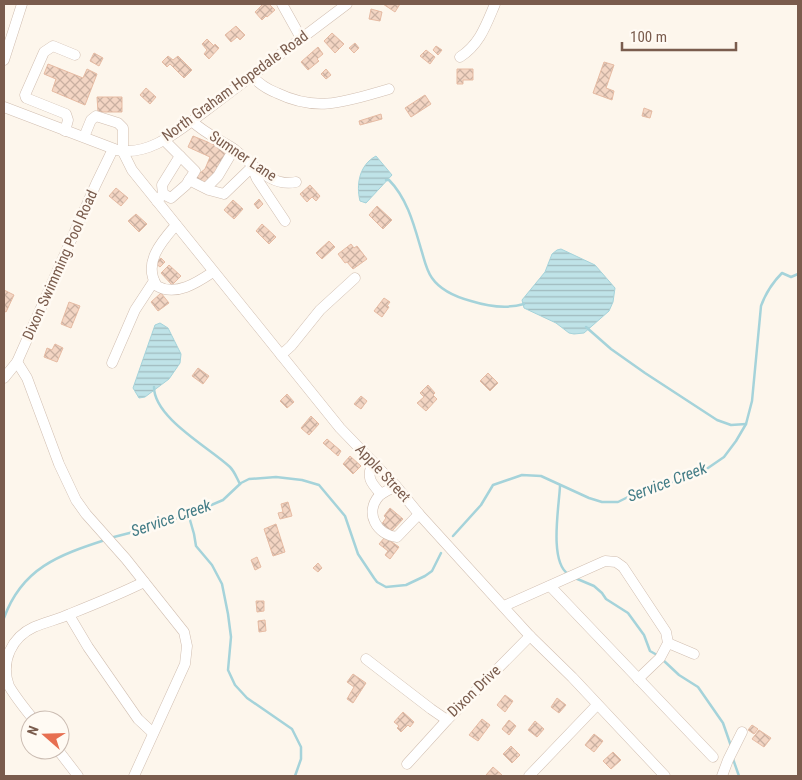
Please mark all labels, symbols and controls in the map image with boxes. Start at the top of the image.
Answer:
scale bar [622,20,736,52]
street label: North Graham Hopedale Road [158,27,312,145]
text: 100 m [630,28,667,46]
street label: Sumner Lane [206,127,280,185]
street label: Dixon Swimming Pool Road [19,187,101,343]
street label: Apple Street [352,440,414,506]
water label: Service Creek [625,458,710,506]
water label: Service Creek [128,495,214,541]
street label: Dixon Drive [444,661,504,721]
north arrow [20,710,70,760]
text: N [24,724,42,737]

